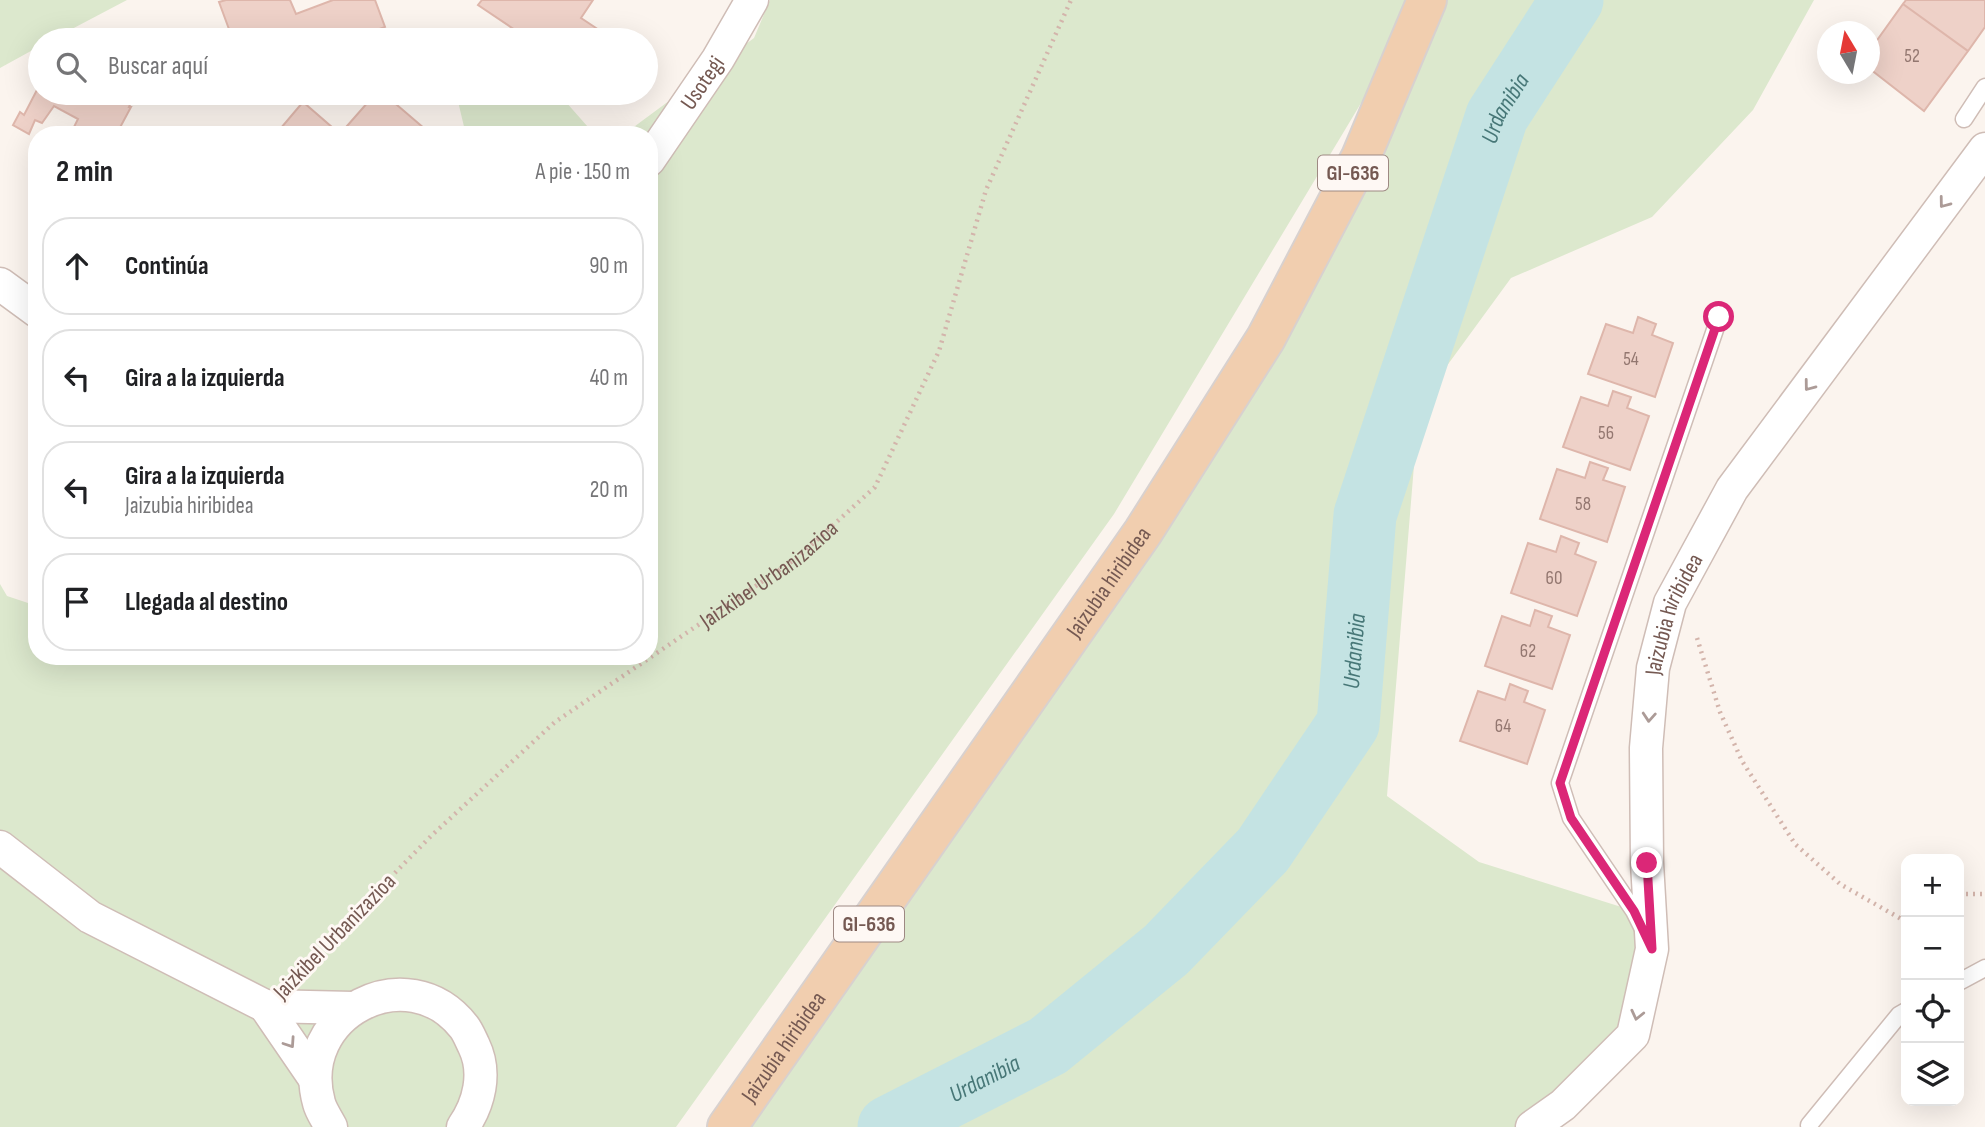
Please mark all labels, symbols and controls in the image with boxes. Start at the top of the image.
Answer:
north arrow [1817,21,1880,84]
search box [28,28,658,105]
house number: 52 [1904,45,1920,68]
icon: search [52,48,90,86]
text: Buscar aquí [108,51,208,82]
street label: Usotegi [675,51,731,115]
water label: Urdanibia [1475,68,1536,147]
text: 2 min [56,154,113,190]
road number: GI-636 [1318,156,1388,190]
text: A pie · 150 m [536,158,630,186]
one-way arrow [1940,196,1953,208]
icon: ahead [58,247,96,285]
text: Continúa [125,251,209,282]
text: 90 m [589,252,628,280]
route start [1703,301,1734,332]
house number: 54 [1623,348,1639,371]
icon: left [58,359,96,397]
text: Gira a la izquierda [125,363,285,394]
text: 40 m [590,364,628,392]
one-way arrow [1804,378,1817,391]
house number: 56 [1598,422,1614,445]
text: Gira a la izquierda [125,461,285,492]
icon: left [58,471,96,509]
text: 20 m [590,476,628,504]
text: Jaizubia hiribidea [125,492,254,520]
house number: 58 [1575,493,1591,516]
street label: Jaizkibel Urbanizazioa [694,515,844,635]
street label: Jaizubia hiribidea [1060,522,1157,644]
street label: Jaizubia hiribidea [1639,549,1709,677]
house number: 60 [1546,567,1562,590]
icon: arrive [58,583,96,621]
text: Llegada al destino [125,587,288,618]
water label: Urdanibia [1337,612,1372,690]
house number: 62 [1520,640,1536,663]
one-way arrow [1642,712,1657,723]
house number: 64 [1495,715,1511,738]
route end [1631,847,1662,878]
map controls [1901,854,1964,1106]
button: + [1901,854,1964,917]
street label: Jaizkibel Urbanizazioa [267,868,402,1006]
road number: GI-636 [834,906,904,942]
button: − [1901,917,1964,980]
button: locate [1901,980,1964,1043]
street label: Jaizubia hiribidea [735,987,832,1109]
one-way arrow [1631,1009,1645,1021]
one-way arrow [281,1035,294,1048]
button: layers [1901,1043,1964,1106]
water label: Urdanibia [944,1049,1025,1109]

